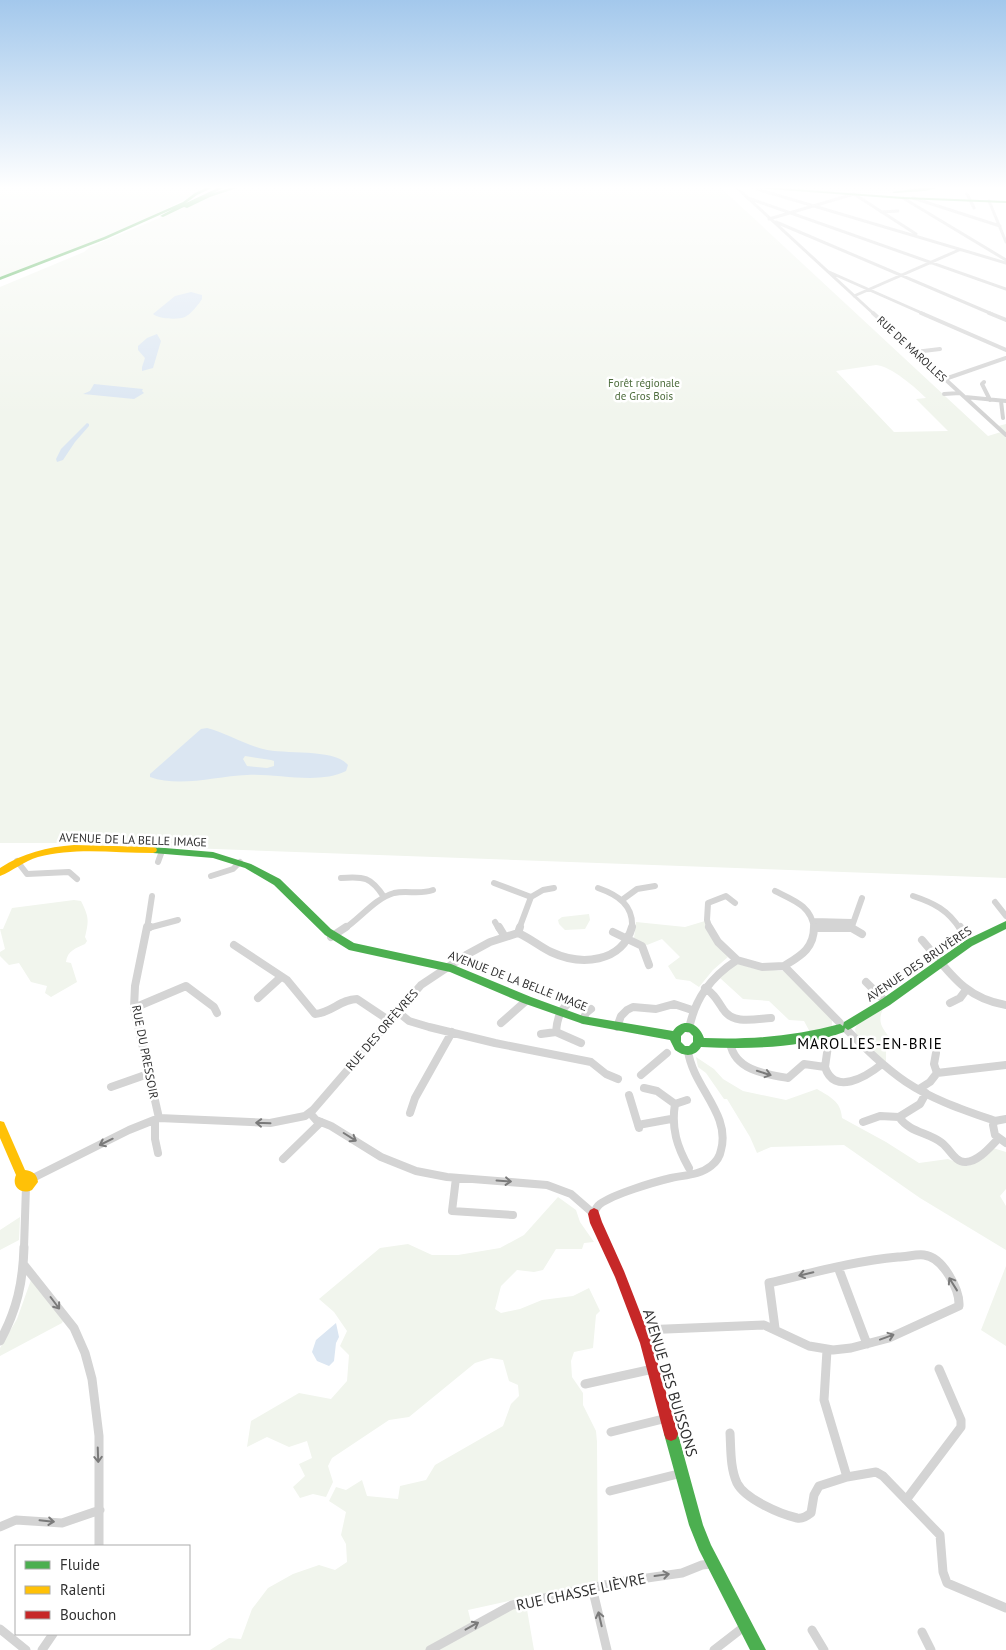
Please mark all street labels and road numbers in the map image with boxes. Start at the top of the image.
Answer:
street label: RUE DE MAROLLES [874,313,950,385]
street label: AVENUE DE LA BELLE IMAGE [59,829,207,850]
street label: AVENUE DES BRUYÈRES [863,923,974,1005]
street label: AVENUE DE LA BELLE IMAGE [447,947,590,1014]
street label: RUE DES ORFÈVRES [342,986,421,1074]
street label: RUE DU PRESSOIR [129,1004,162,1100]
street label: AVENUE DES BUISSONS [639,1307,702,1459]
street label: RUE CHASSE LIÈVRE [514,1569,647,1615]

